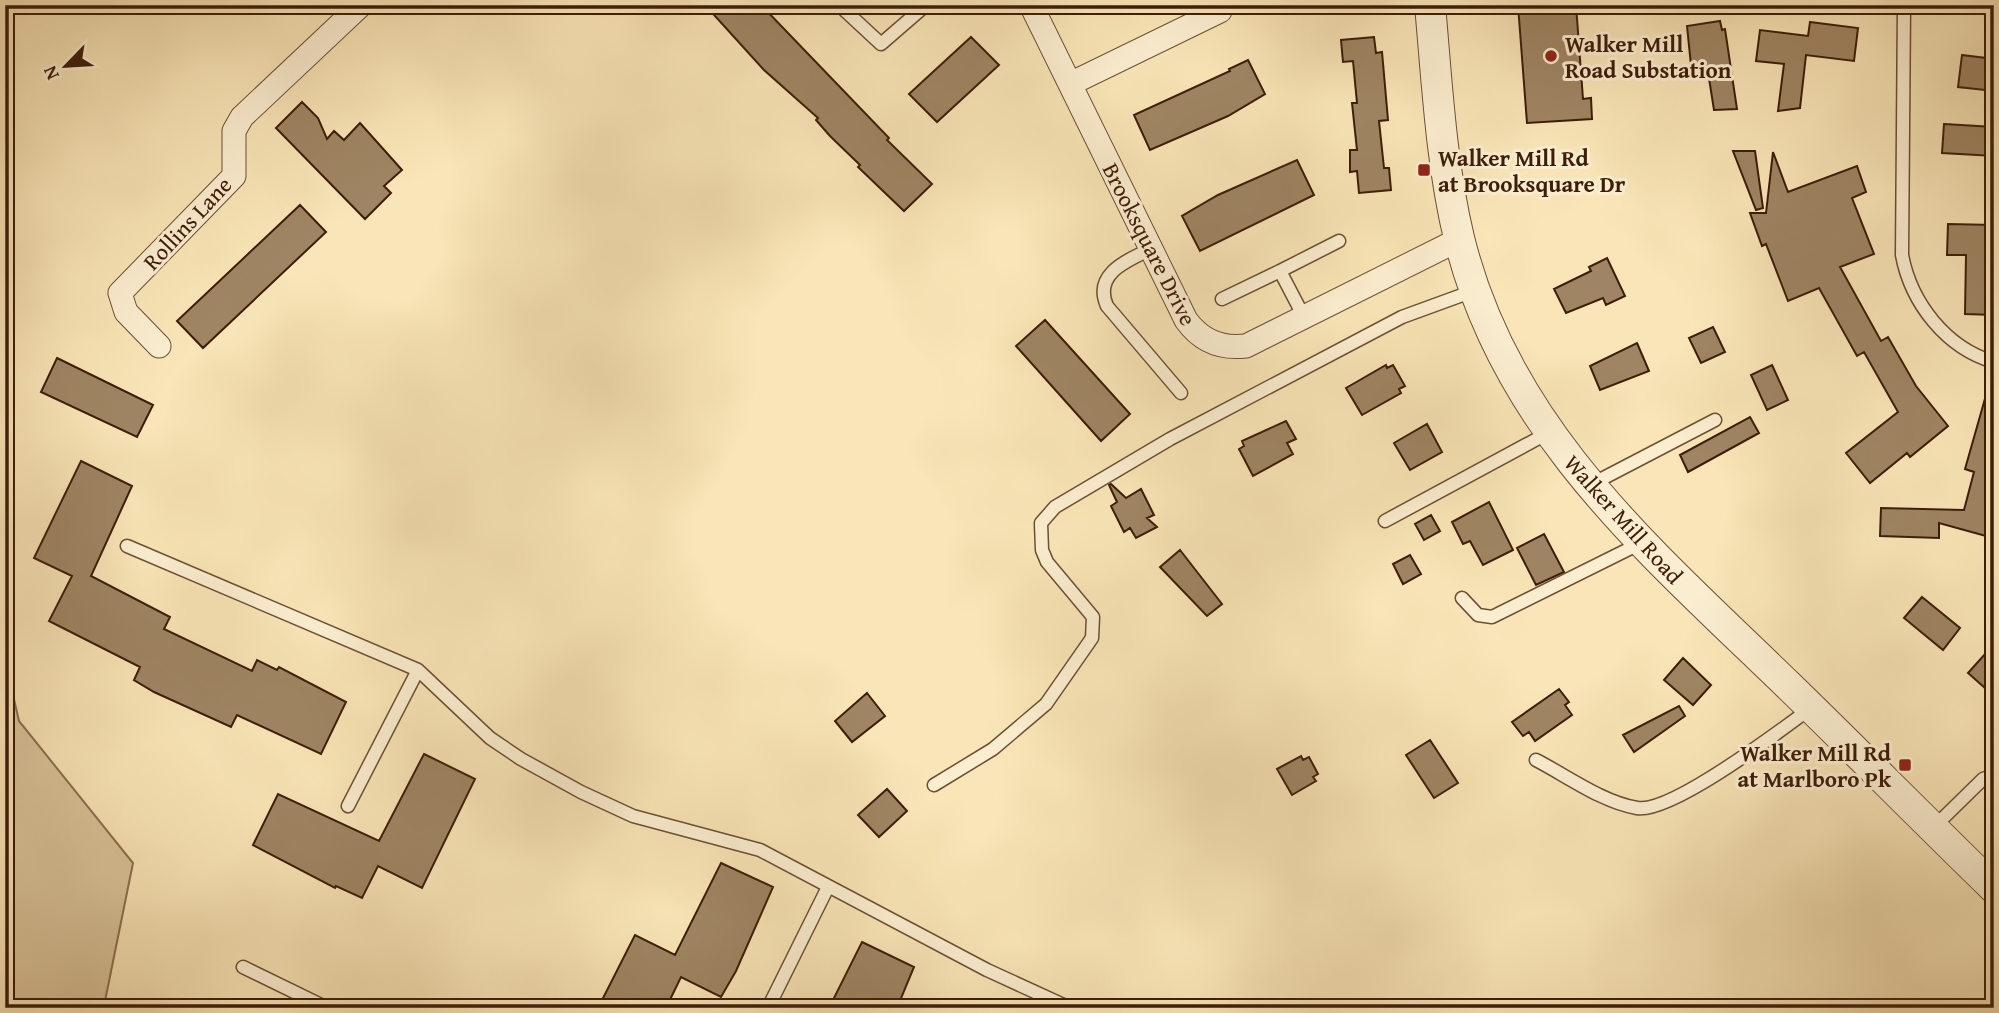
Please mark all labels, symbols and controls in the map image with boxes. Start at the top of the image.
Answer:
place label: Walker Mill Road Substation [1565,27,1732,86]
north arrow [32,32,102,102]
marker: Walker Mill Road Substation [1543,48,1559,64]
text: N [35,61,66,85]
place label: Walker Mill Rd at Brooksquare Dr [1438,141,1626,200]
street label: Brooksquare Drive [1095,157,1205,331]
marker: Walker Mill Rd at Brooksquare Dr [1416,162,1432,178]
street label: Rollins Lane [135,169,239,277]
street label: Walker Mill Road [1557,447,1692,591]
place label: Walker Mill Rd at Marlboro Pk [1737,736,1892,795]
marker: Walker Mill Rd at Marlboro Pk [1897,757,1913,773]

